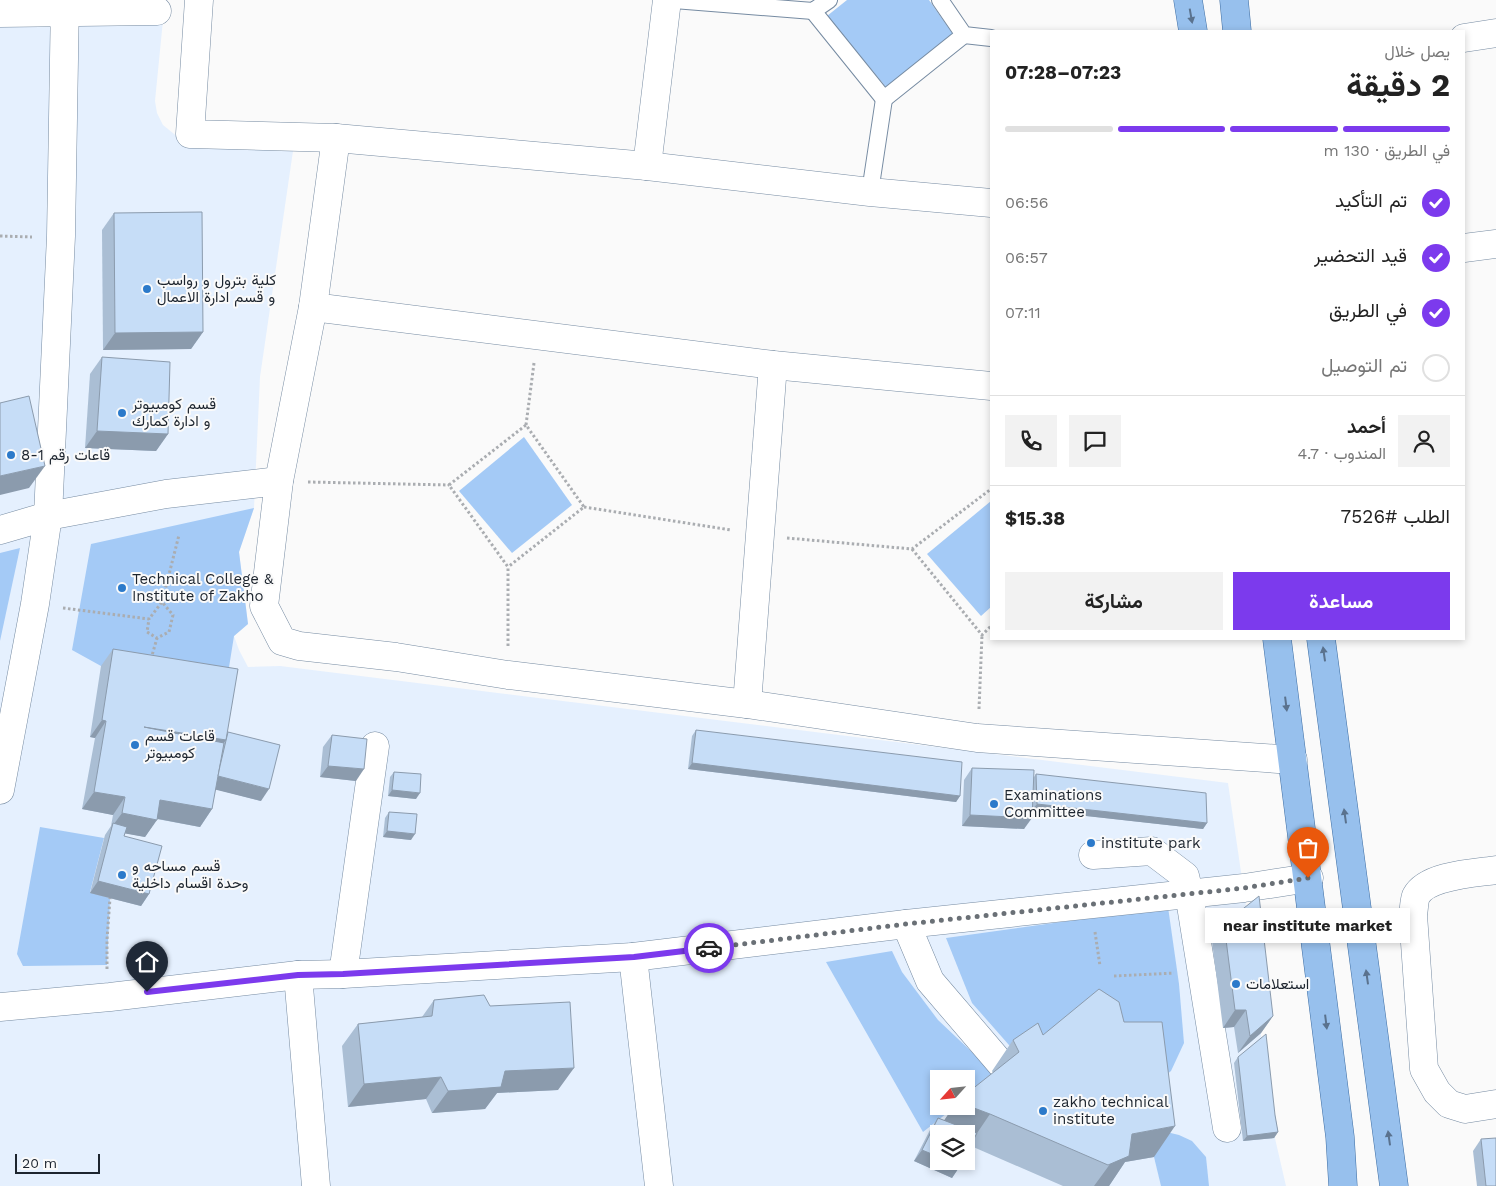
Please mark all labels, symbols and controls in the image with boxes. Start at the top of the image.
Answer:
one-way arrow [1187,8,1195,24]
text: يصل خلال [1384,42,1450,61]
text: 07:23–07:28 [1005,61,1121,84]
text: 2 دقيقة [1346,66,1450,104]
text: في الطريق · 130 m [1323,141,1450,160]
text: تم التأكيد [1335,189,1407,212]
icon: check [1422,189,1450,217]
text: 06:56 [1005,193,1048,212]
text: قيد التحضير [1314,244,1407,267]
icon: check [1422,244,1450,272]
text: 06:57 [1005,248,1048,267]
place label: كلية بترول و رواسب و قسم ادارة الاعمال [157,271,276,307]
marker: كلية بترول و رواسب و قسم ادارة الاعمال [141,283,153,295]
text: في الطريق [1329,299,1407,322]
icon: check [1422,299,1450,327]
text: 07:11 [1005,303,1041,322]
text: تم التوصيل [1321,354,1407,377]
place label: قسم کومبیوتر و ادارة كمارك [131,395,216,430]
marker: قسم کومبیوتر و ادارة كمارك [116,407,128,419]
button: phone [1005,415,1057,467]
button: chat [1069,415,1121,467]
text: أحمد [1347,415,1386,438]
button: person [1398,415,1450,467]
text: المندوب · 4.7 [1298,444,1386,463]
place label: قاعات رقم 1-8 [21,446,110,465]
marker: قاعات رقم 1-8 [5,449,17,461]
text: الطلب #7526 [1341,505,1450,528]
text: $15.38 [1005,507,1065,530]
place label: Technical College & Institute of Zakho [132,570,274,605]
button: مشاركة [1005,572,1223,630]
button: مساعدة [1233,572,1450,630]
marker: Technical College & Institute of Zakho [116,582,128,594]
one-way arrow [1319,646,1327,662]
one-way arrow [1282,697,1290,713]
place label: قاعات قسم کومبیوتر [144,727,215,762]
marker: قاعات قسم کومبیوتر [129,739,141,751]
place label: Examinations Committee [1004,786,1102,821]
marker: Examinations Committee [988,798,1000,810]
one-way arrow [1341,807,1349,823]
pin [1287,827,1329,878]
place label: institute park [1101,834,1201,852]
icon: bag [1294,834,1322,862]
marker: institute park [1085,837,1097,849]
place label: قسم مساحه‌ و وحدة اقسام داخلية [132,857,248,893]
marker: قسم مساحه‌ و وحدة اقسام داخلية [116,869,128,881]
callout: near institute market [1206,908,1410,943]
text: near institute market [1223,916,1392,935]
courier [684,923,734,973]
icon: car [695,934,723,962]
pin [126,941,168,992]
icon: home [133,948,161,976]
one-way arrow [1363,968,1371,984]
place label: استعلامات [1246,975,1309,993]
marker: استعلامات [1230,978,1242,990]
one-way arrow [1322,1014,1330,1030]
north arrow [930,1070,975,1115]
map controls [930,1070,975,1170]
place label: zakho technical institute [1053,1093,1169,1128]
marker: zakho technical institute [1037,1105,1049,1117]
button: layers [930,1125,975,1170]
one-way arrow [1384,1129,1392,1145]
scale bar [15,1151,100,1174]
text: 20 m [22,1155,57,1171]

